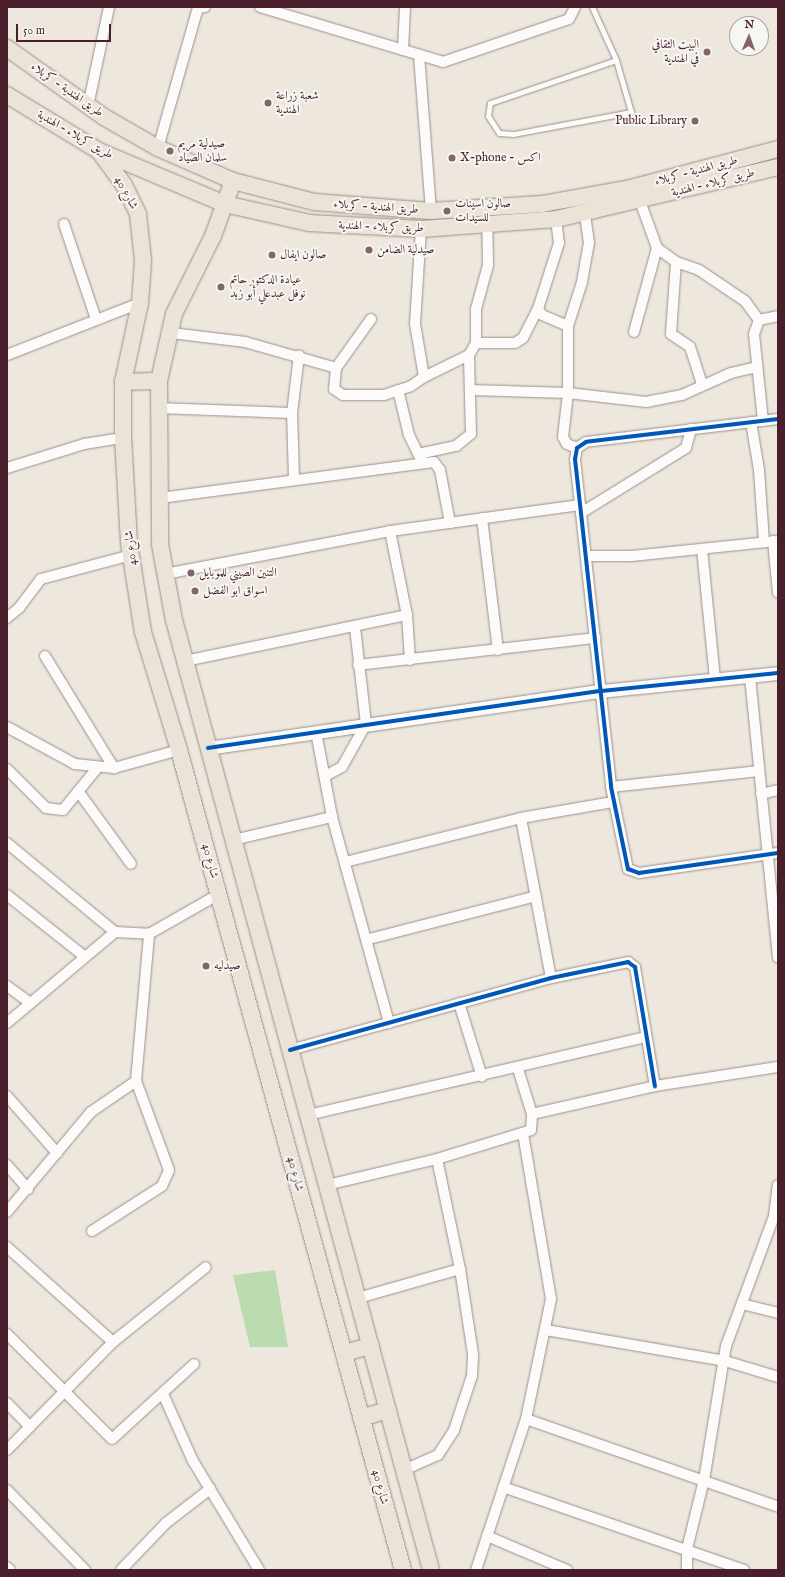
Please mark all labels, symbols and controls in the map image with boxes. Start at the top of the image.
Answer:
scale bar [18,16,113,42]
north arrow [729,16,769,56]
text: N [744,18,754,32]
text: 50 m [23,23,45,38]
place label: البيت الثقافي في الهندية [652,38,699,66]
marker: البيت الثقافي في الهندية [702,47,712,57]
street label: طريق الهندية - كربلاء [28,60,106,120]
place label: شعبة زراعة الهندية [276,89,319,117]
marker: شعبة زراعة الهندية [263,98,273,108]
street label: طريق كربلاء - الهندية [34,107,116,163]
place label: Public Library [615,114,687,128]
marker: Public Library [690,116,700,126]
place label: صيدلية مريم سلمان الصياد [178,137,227,165]
marker: صيدلية مريم سلمان الصياد [165,146,175,156]
place label: X-phone - اكس [460,151,541,165]
marker: X-phone - اكس [447,153,457,163]
street label: طريق الهندية - كربلاء [653,153,739,189]
street label: طريق كربلاء - الهندية [670,166,756,200]
street label: شارع 40 [111,174,141,212]
street label: طريق الهندية - كربلاء [333,197,419,217]
place label: صالون اسينات للسيدات [455,197,511,225]
marker: صالون اسينات للسيدات [442,206,452,216]
street label: طريق كربلاء - الهندية [338,218,424,236]
place label: صيدلية الضامن [377,243,434,257]
marker: صيدلية الضامن [364,245,374,255]
place label: صالون ايفال [280,248,326,262]
marker: صالون ايفال [267,250,277,260]
place label: عيادة الدكتور حاتم نوفل عبدعلي أبو زبد [230,273,305,301]
marker: عيادة الدكتور حاتم نوفل عبدعلي أبو زبد [215,281,227,293]
street label: شارع 40 [122,530,140,566]
place label: التنين الصيني للموبايل [199,566,277,580]
marker: التنين الصيني للموبايل [186,568,196,578]
place label: اسواق ابو الفضل [203,584,267,598]
marker: اسواق ابو الفضل [190,586,200,596]
street label: شارع 40 [198,842,222,880]
place label: صيدليه [214,959,241,973]
marker: صيدليه [201,961,211,971]
street label: شارع 40 [283,1155,307,1193]
street label: شارع 40 [368,1468,392,1506]

